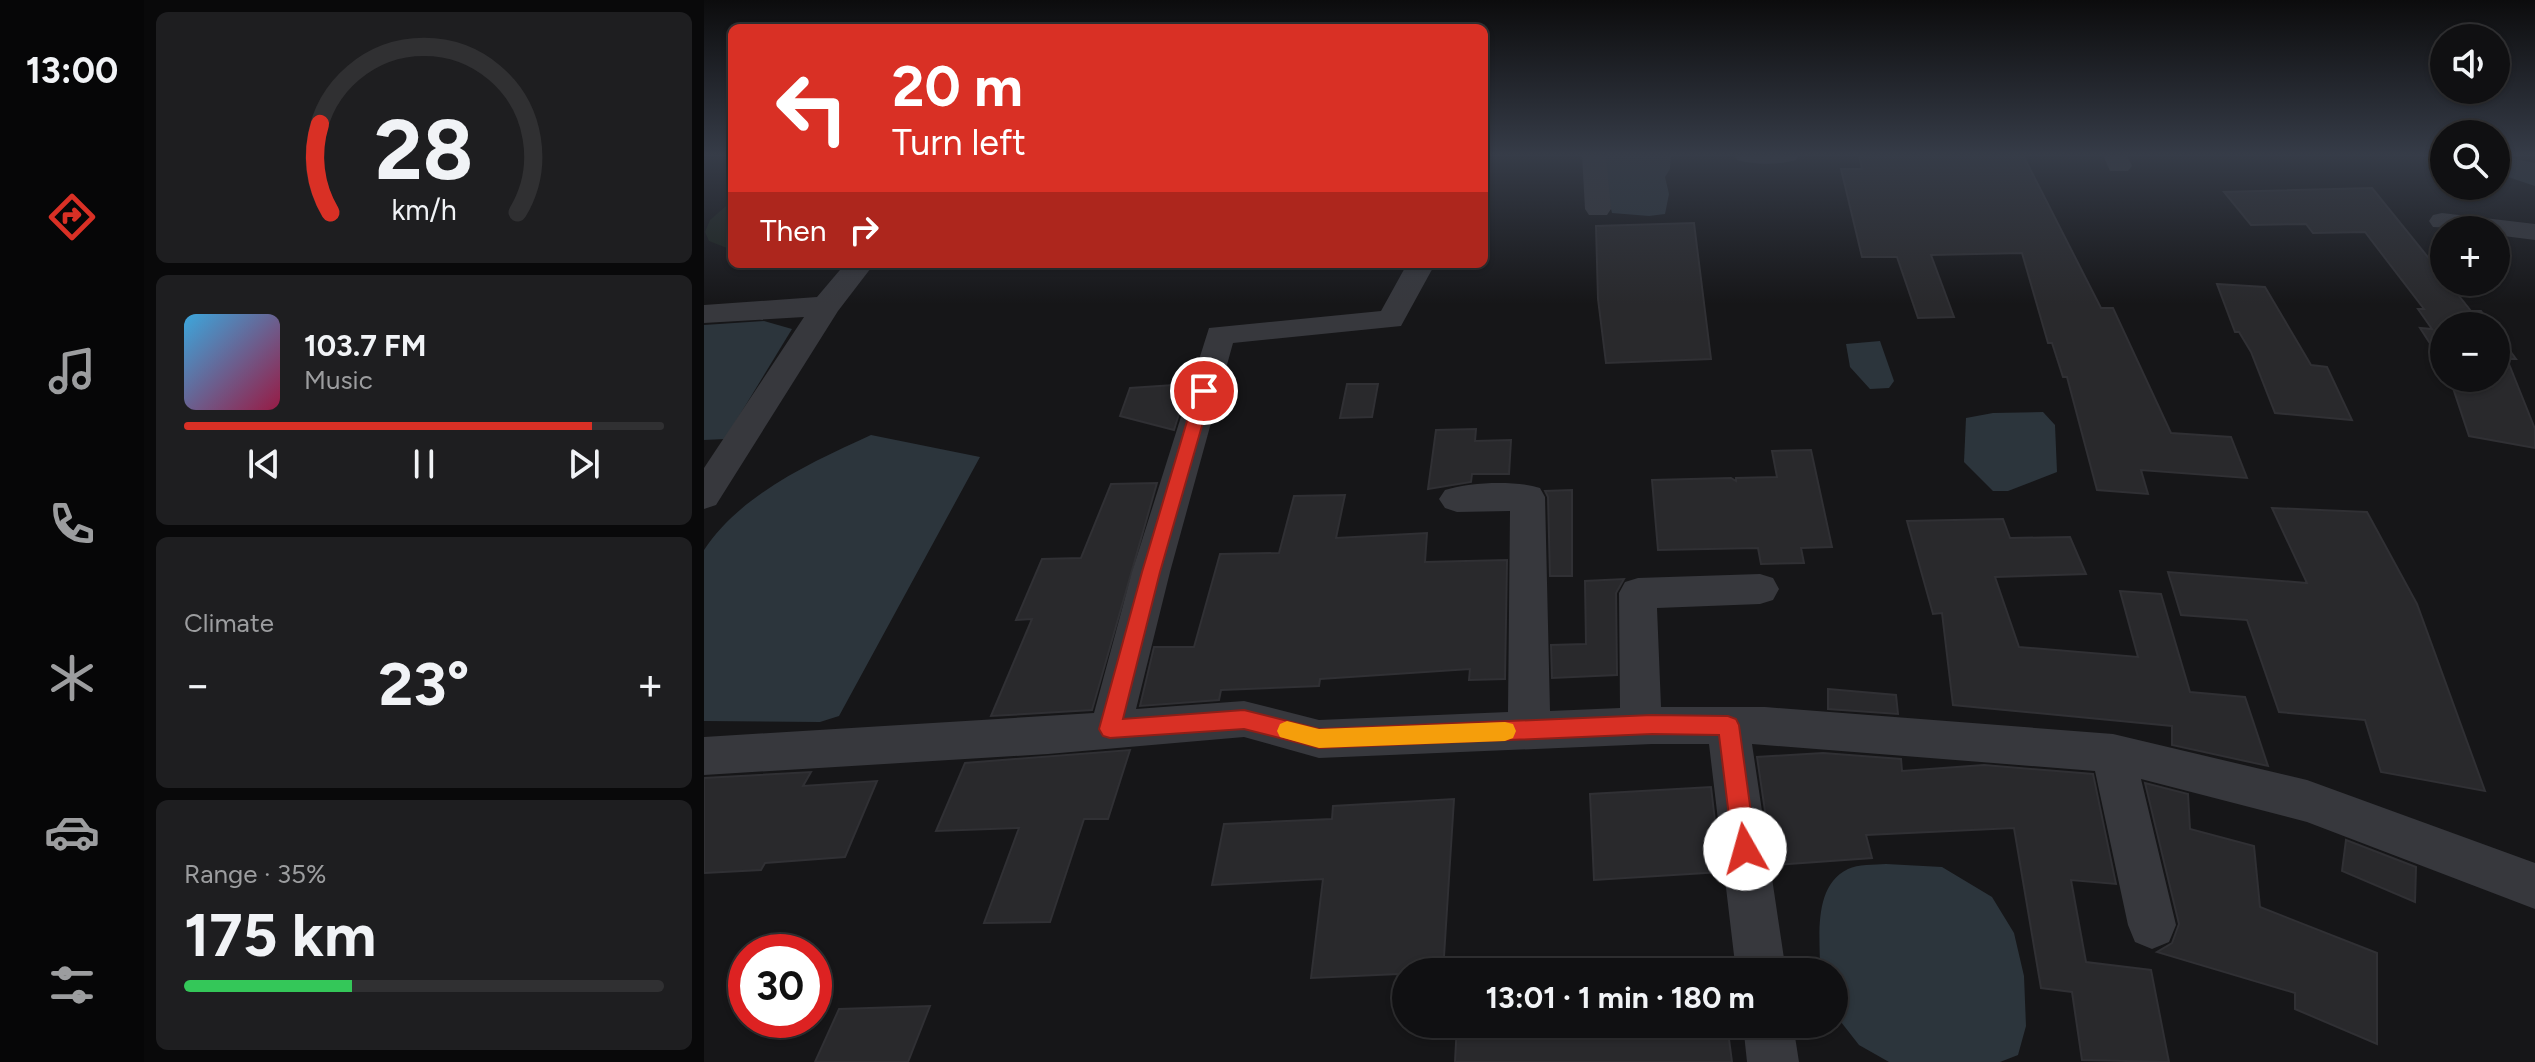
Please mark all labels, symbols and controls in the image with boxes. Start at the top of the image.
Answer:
map controls [2430,24,2510,392]
button: sound [2430,24,2510,104]
text: 13:00 [26,49,118,92]
text: 20 m [892,53,1023,120]
icon: left [760,56,864,160]
text: 28 [374,100,474,200]
button: search [2430,120,2510,200]
text: Turn left [892,121,1026,164]
icon: directions [44,189,100,245]
text: km/h [391,193,457,227]
icon: right [842,208,886,252]
text: Then [760,212,826,249]
button: + [2430,216,2510,296]
button: − [2430,312,2510,392]
text: 103.7 FM [304,327,426,364]
icon: music [44,343,100,399]
pin [1170,357,1238,425]
text: Music [304,364,373,396]
icon: arrive [1182,369,1226,413]
icon: previous [242,442,286,486]
icon: pause [402,442,446,486]
icon: next [562,442,606,486]
icon: phone [44,496,100,552]
text: Climate [184,607,274,639]
text: 23° [379,648,469,720]
icon: climate [44,650,100,706]
text: − [184,658,211,711]
text: + [637,658,664,711]
icon: car [44,804,100,860]
position arrow [1703,807,1787,891]
text: Range · 35% [184,858,326,890]
text: 175 km [184,899,376,971]
speed limit sign: 30 [728,934,832,1038]
icon: filters [44,957,100,1013]
text: 13:01 · 1 min · 180 m [1485,979,1755,1016]

